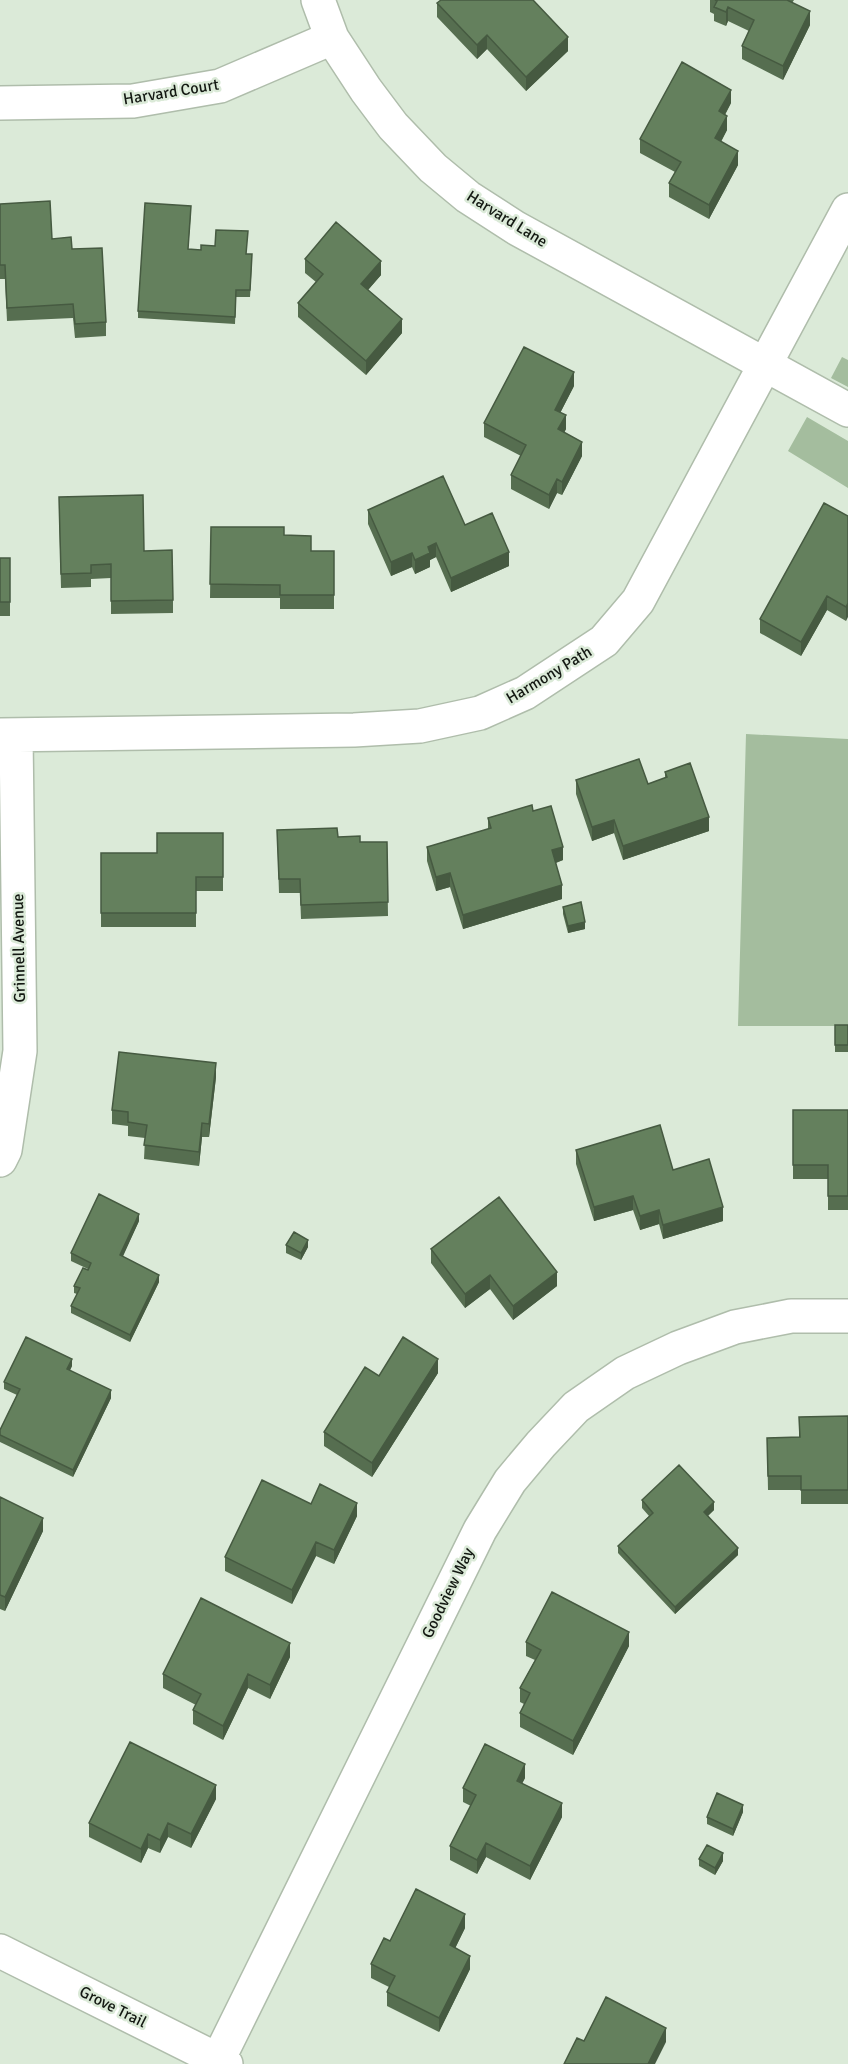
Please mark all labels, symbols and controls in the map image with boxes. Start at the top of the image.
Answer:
street label: Harvard Court [122,74,221,109]
street label: Harvard Lane [463,186,551,252]
street label: Harmony Path [503,642,595,708]
street label: Grinnell Avenue [8,893,30,1003]
street label: Goodview Way [418,1544,479,1641]
street label: Grove Trail [76,1982,150,2033]

